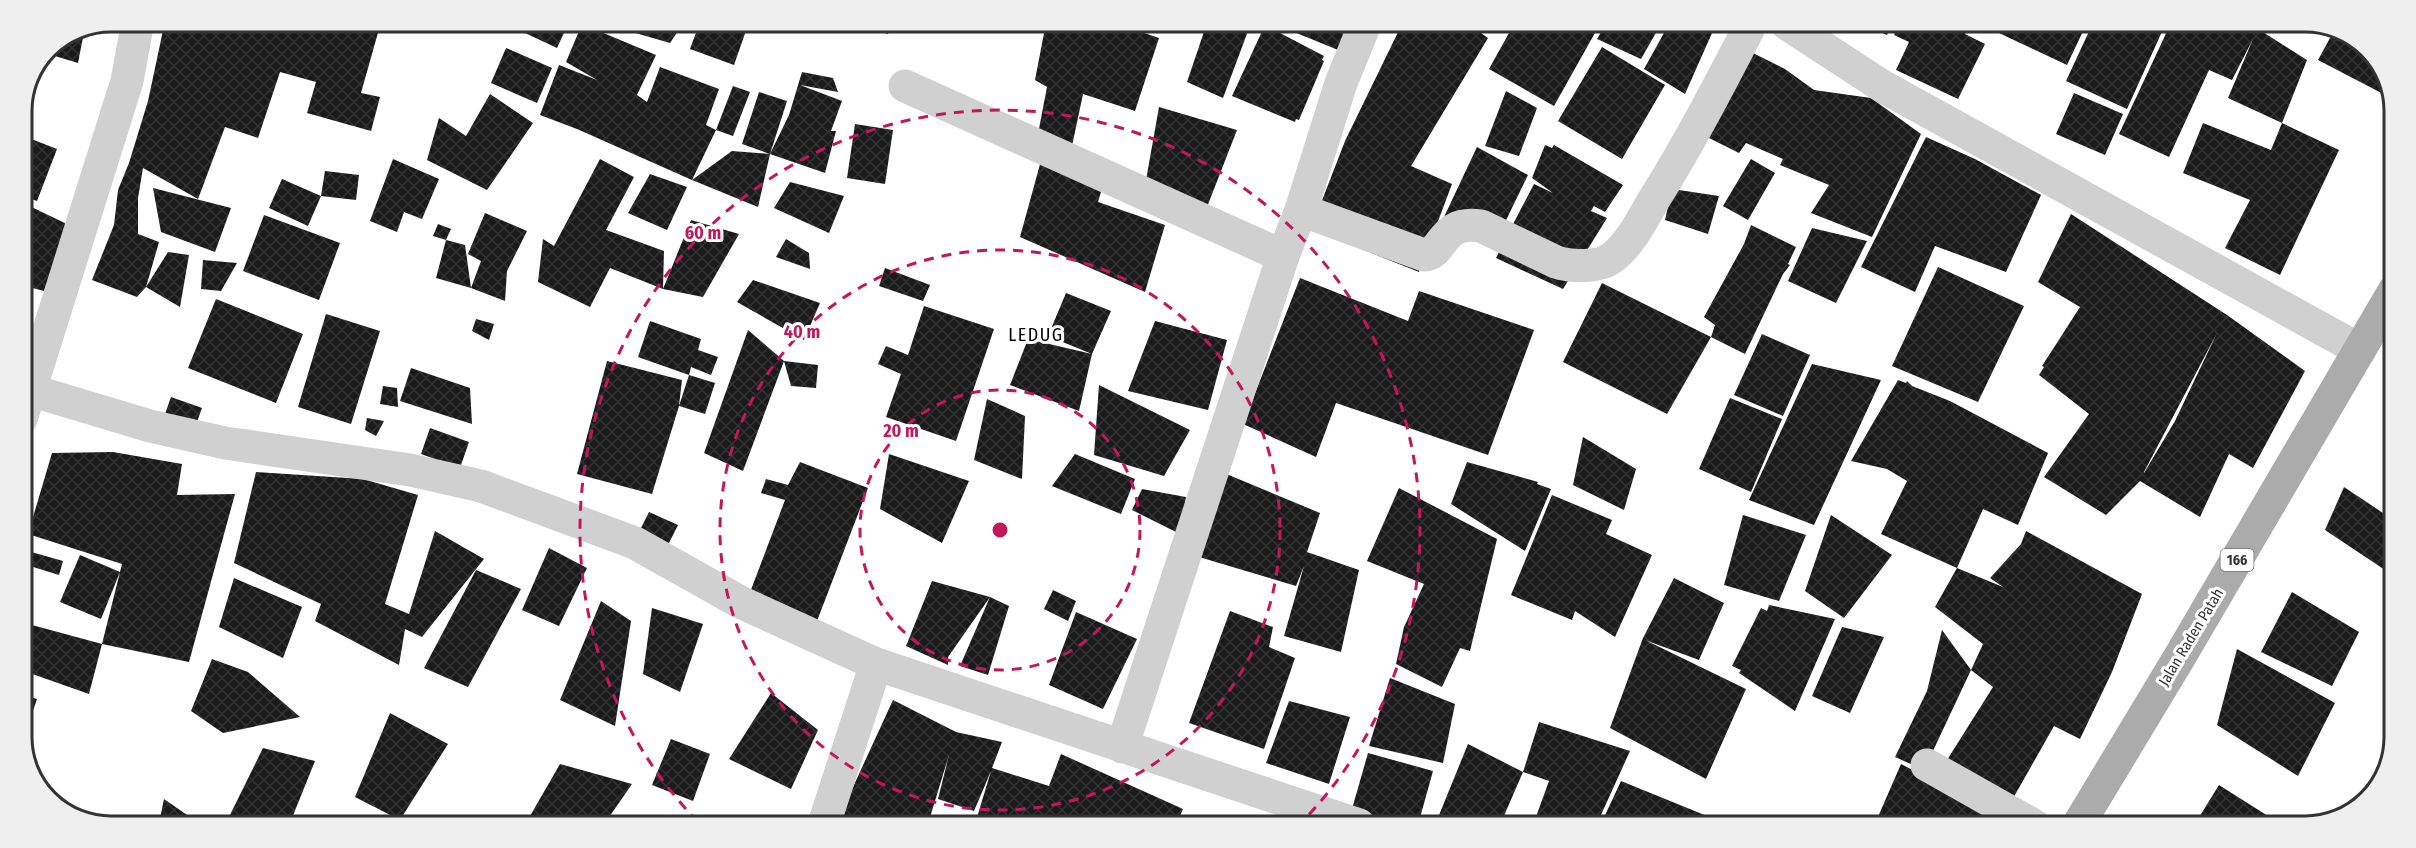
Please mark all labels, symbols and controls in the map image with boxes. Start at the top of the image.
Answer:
text: 60 m [685,222,721,244]
text: 40 m [784,321,820,343]
district label: LEDUG [1008,324,1064,346]
text: 20 m [882,420,919,442]
centre of rings [990,520,1010,540]
road number: 166 [2220,549,2254,571]
street label: Jalan Raden Patah [2155,585,2227,689]

